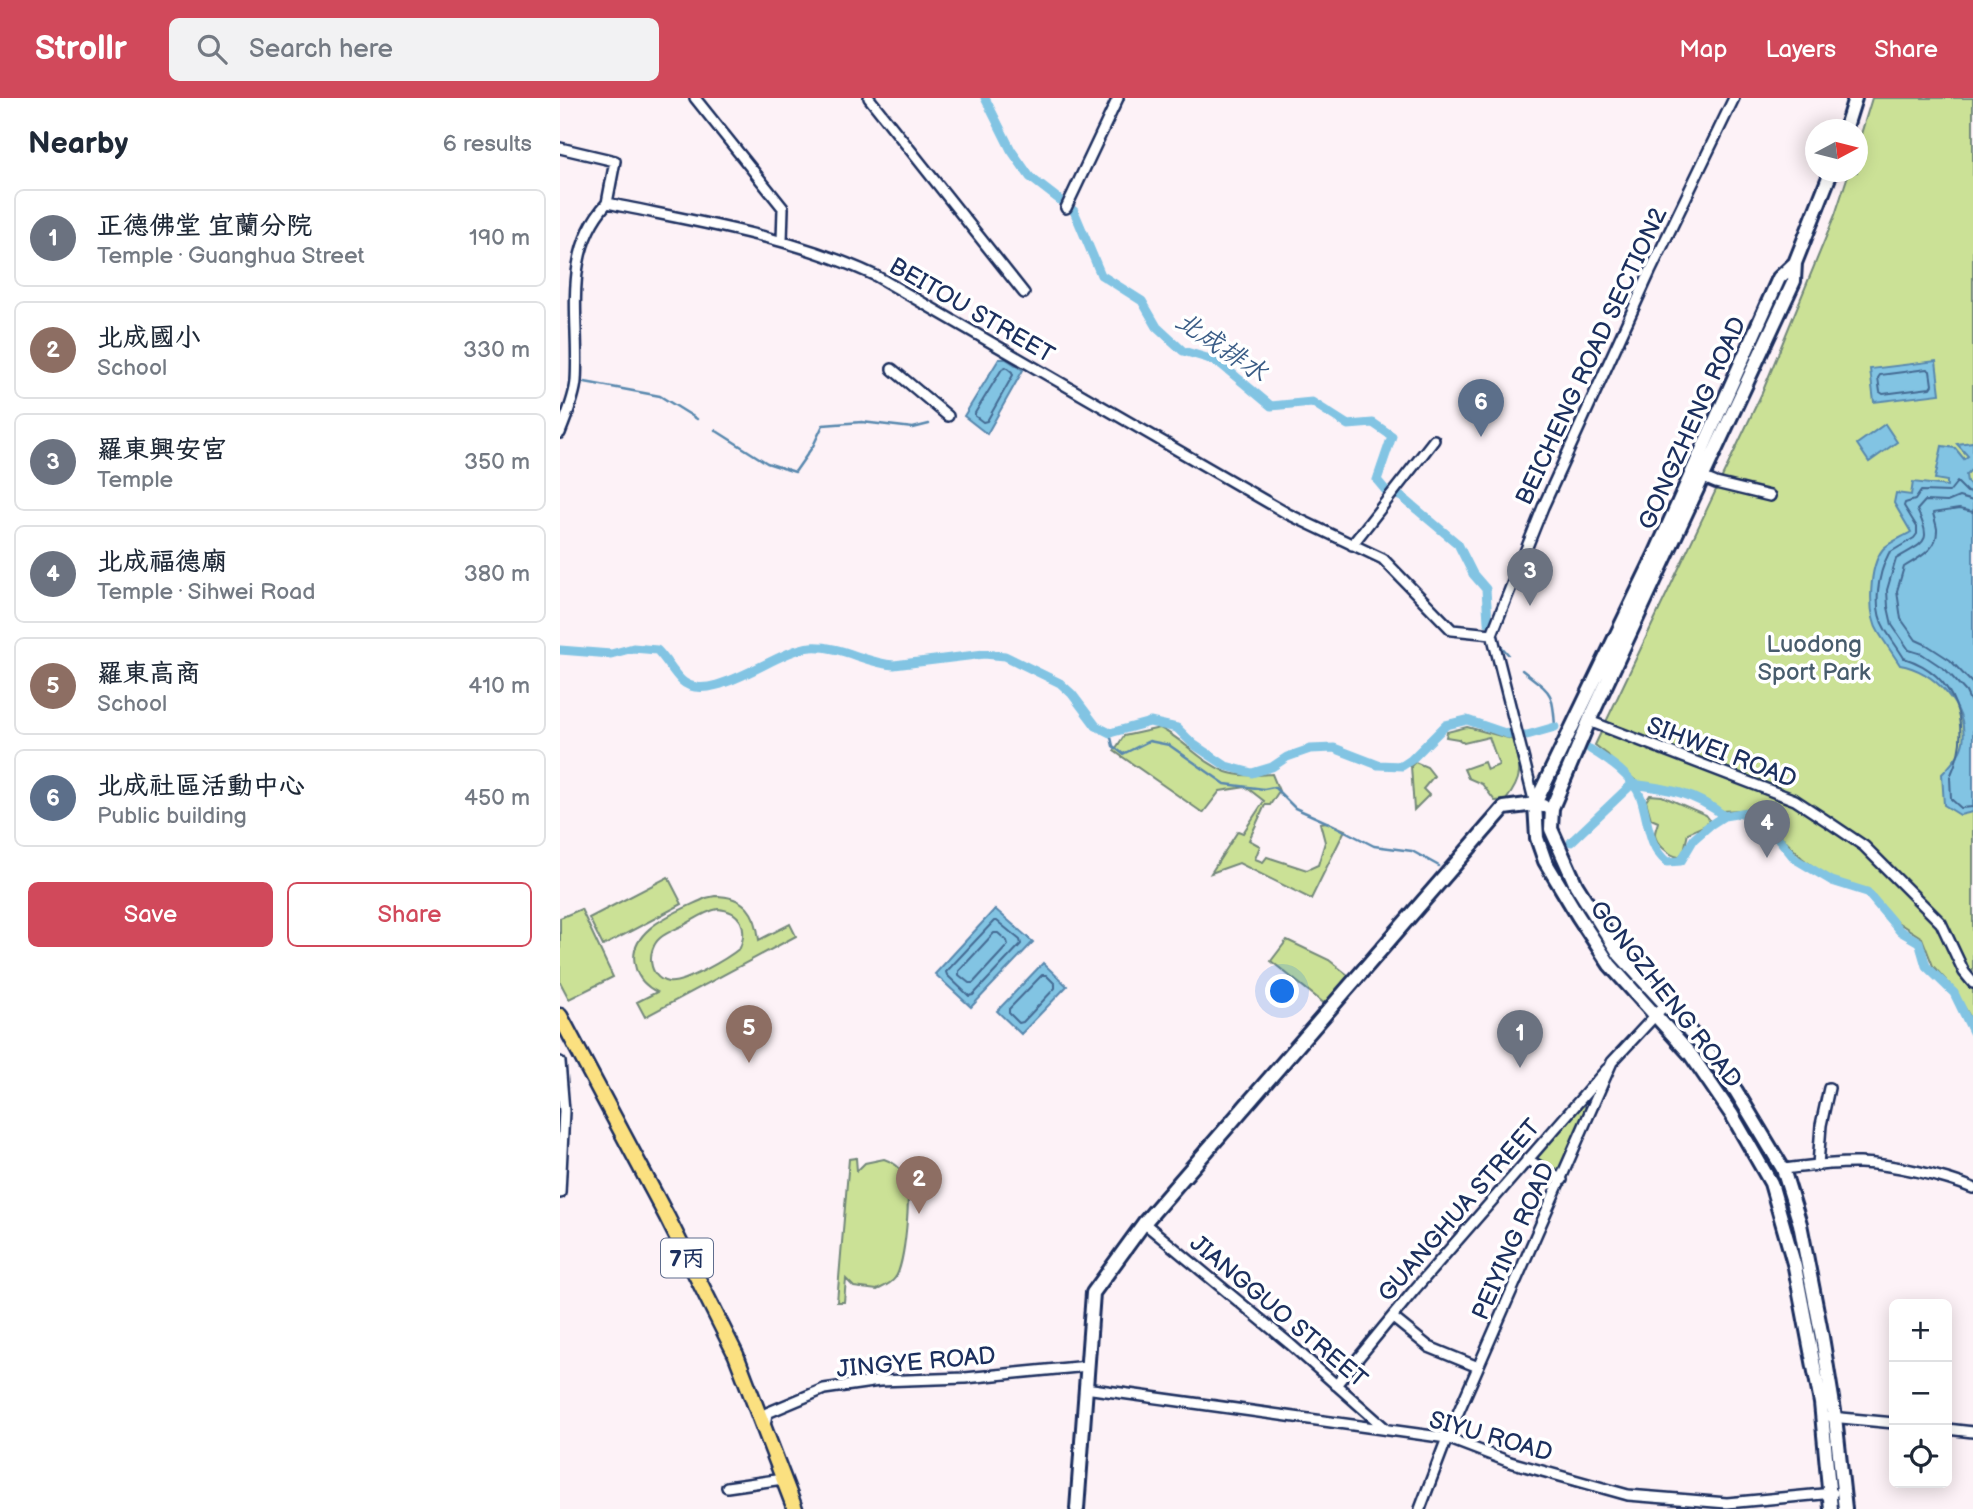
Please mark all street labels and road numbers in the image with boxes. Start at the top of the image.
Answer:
street label: BEICHENG ROAD SECTION2 [1510,203,1673,510]
street label: BEITOU STREET [884,251,1060,370]
street label: GONGZHENG ROAD [1632,312,1752,534]
street label: SIHWEI ROAD [1643,711,1801,794]
street label: GONGZHENG ROAD [1583,895,1748,1094]
street label: GUANGHUA STREET [1372,1113,1547,1308]
street label: PEIYING ROAD [1466,1158,1561,1324]
street label: JIANGGUO STREET [1184,1229,1374,1394]
road number: 7丙 [661,1238,713,1278]
street label: JINGYE ROAD [835,1341,997,1384]
street label: SIYU ROAD [1426,1405,1556,1468]

